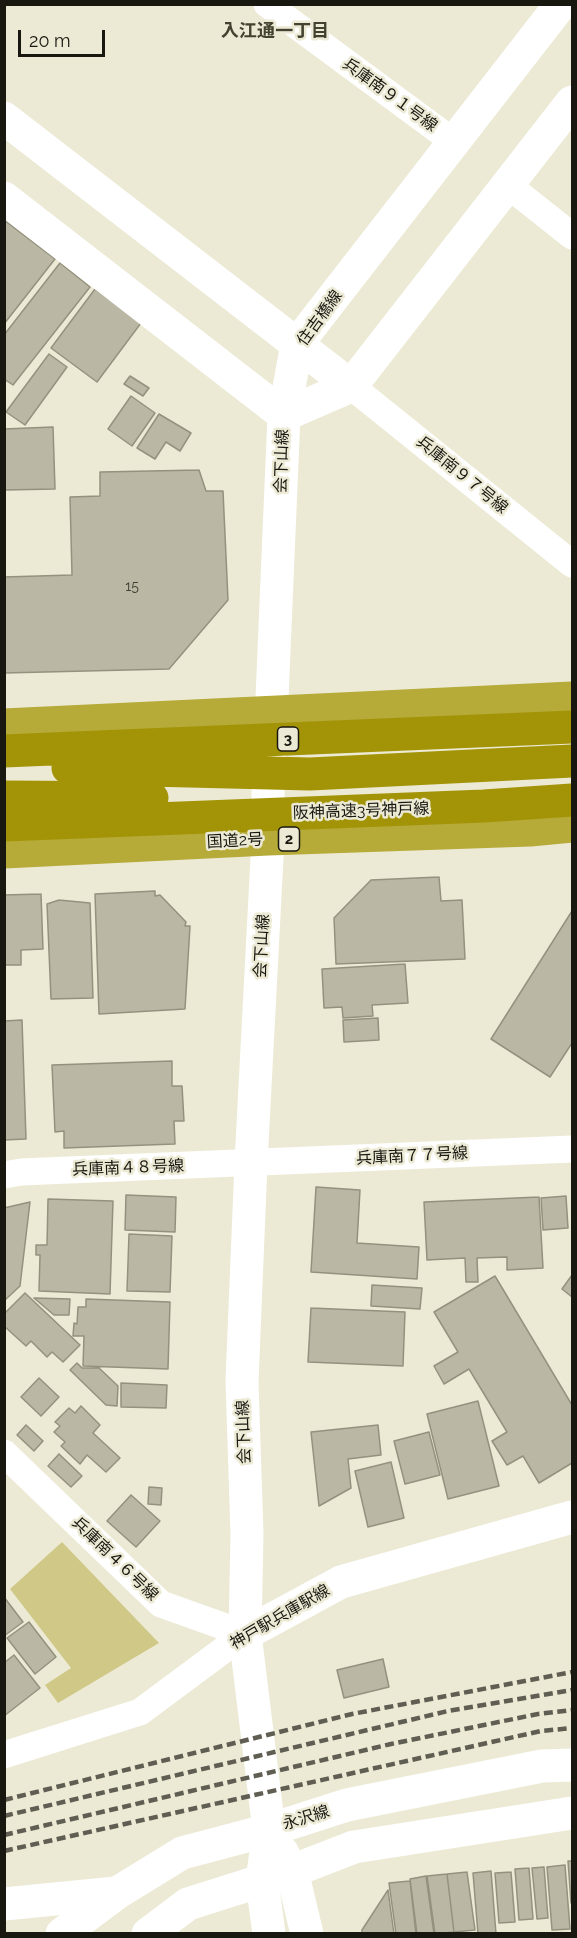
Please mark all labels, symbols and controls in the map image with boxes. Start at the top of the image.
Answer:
scale bar [21,18,108,56]
district label: 入江通一丁目 [221,21,329,43]
text: 20 m [29,30,71,51]
street label: 兵庫南９１号線 [339,54,441,136]
street label: 住吉橋線 [293,286,347,350]
street label: 会下山線 [271,429,293,493]
street label: 兵庫南９７号線 [412,432,512,518]
house number: 15 [125,579,139,595]
road number: 3 [278,727,298,751]
street label: 阪神高速3号神戸線 [292,799,430,823]
road number: 2 [278,827,300,851]
street label: 国道2号 [206,830,264,852]
street label: 会下山線 [251,914,273,978]
street label: 兵庫南７７号線 [356,1143,468,1169]
street label: 兵庫南４８号線 [72,1156,184,1180]
street label: 会下山線 [233,1400,255,1464]
street label: 兵庫南４６号線 [68,1513,162,1605]
street label: 神戸駅兵庫駅線 [227,1581,333,1653]
street label: 永沢線 [280,1802,332,1834]

